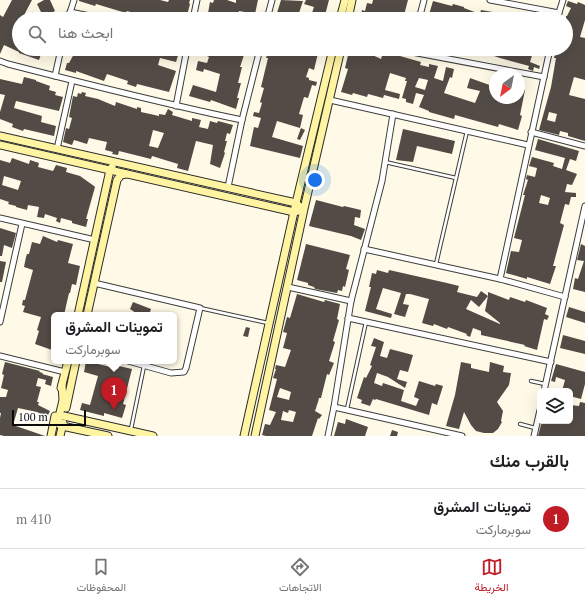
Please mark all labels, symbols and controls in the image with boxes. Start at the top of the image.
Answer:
search box [12,12,573,56]
text: ابحث هنا [58,22,113,42]
icon: search [26,23,48,45]
north arrow [489,68,525,104]
your location [305,170,325,190]
popup [51,312,177,364]
text: تموينات المشرق [65,316,163,336]
text: سوبرماركت [65,340,121,358]
pin: 1 [101,377,127,410]
map controls [537,388,573,424]
button: layers [537,388,573,424]
scale bar [12,408,86,427]
text: 100 m [18,410,48,424]
text: بالقرب منك [490,449,569,472]
text: تموينات المشرق [434,496,531,516]
text: 410 m [16,510,51,528]
text: 1 [552,510,560,528]
text: سوبرماركت [476,520,531,538]
tab: المحفوظات [76,556,126,597]
tab: الاتجاهات [279,556,322,597]
tab: الخريطة [475,556,509,597]

